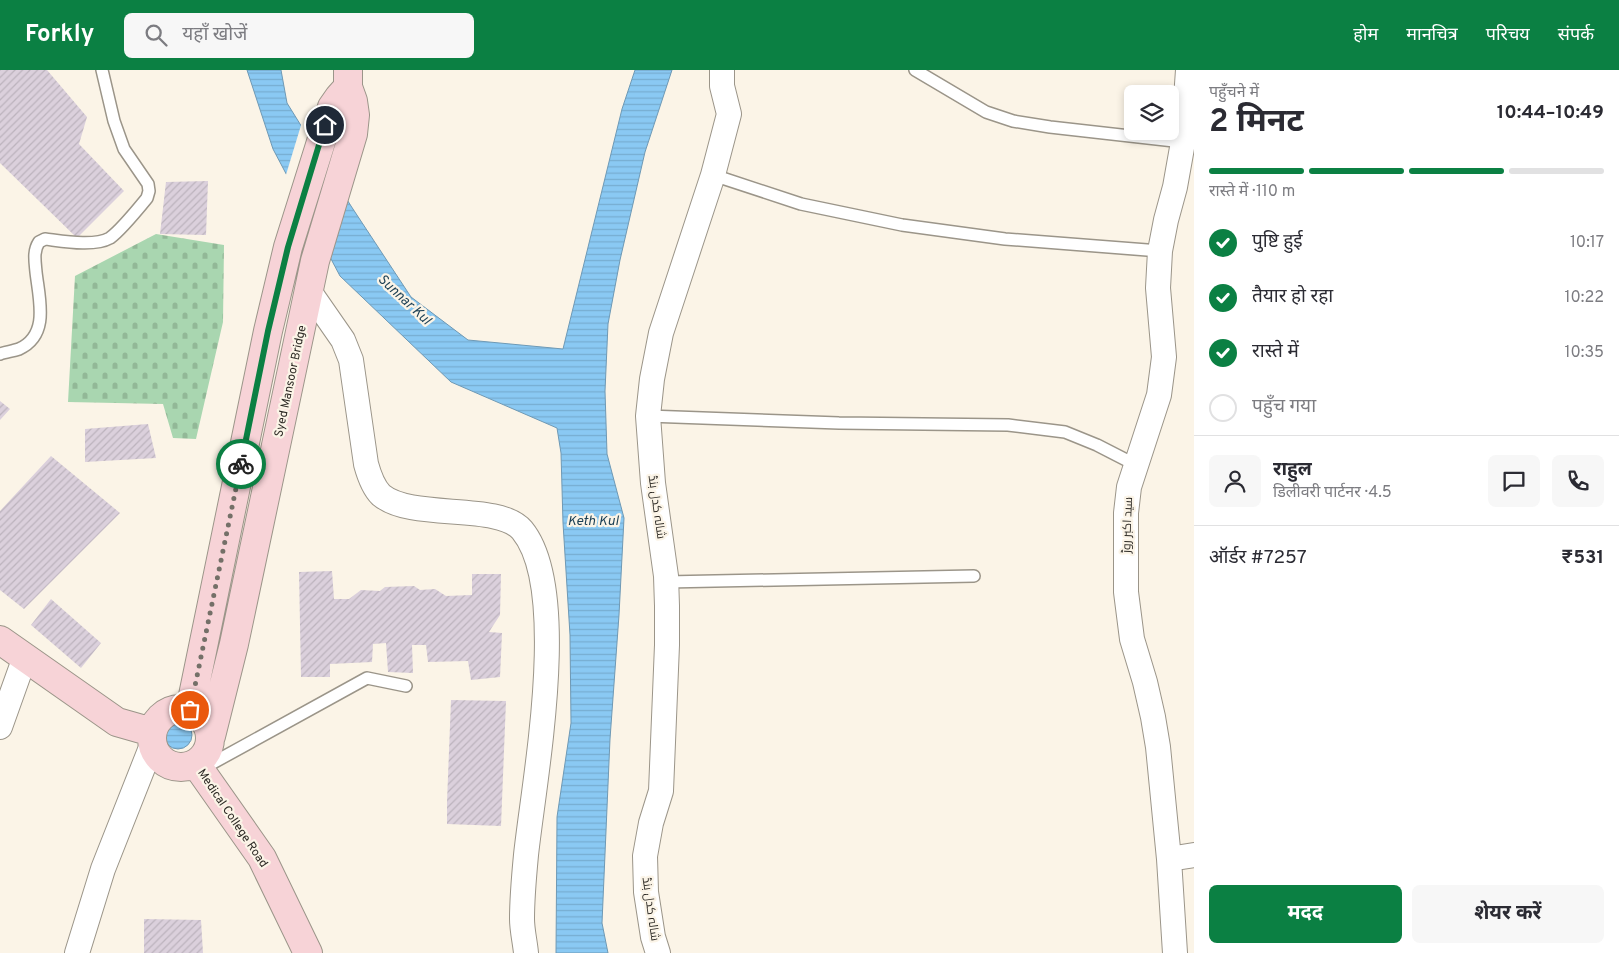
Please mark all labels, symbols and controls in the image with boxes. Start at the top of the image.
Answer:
search box [124,13,474,58]
text: Forkly [25,20,94,50]
icon: search [142,21,170,49]
text: यहाँ खोजें [182,23,247,47]
text: होम [1353,24,1378,47]
text: मानचित्र [1406,24,1458,47]
text: परिचय [1486,24,1530,47]
text: संपर्क [1558,24,1594,47]
text: पहुँचने में [1209,83,1259,103]
map controls [1124,85,1179,140]
button: layers [1124,85,1179,140]
text: 10:44–10:49 [1497,101,1604,125]
text: 2 मिनट [1209,103,1304,143]
pin [304,104,346,146]
icon: home [311,111,339,139]
text: रास्ते में · 110 m [1209,182,1295,202]
icon: check [1209,229,1237,257]
text: पुष्टि हुई [1252,230,1303,254]
text: 10:17 [1570,233,1604,253]
water label: Sunnar Kul [374,271,435,330]
icon: check [1209,284,1237,312]
text: तैयार हो रहा [1252,285,1333,309]
text: 10:22 [1565,288,1604,308]
street label: Syed Mansoor Bridge [271,324,311,439]
icon: check [1209,339,1237,367]
text: रास्ते में [1252,340,1299,364]
text: 10:35 [1565,343,1604,363]
text: पहुँच गया [1252,395,1316,419]
courier [216,439,266,489]
icon: bike [227,450,255,478]
button: person [1209,455,1261,507]
button: chat [1488,455,1540,507]
button: phone [1552,455,1604,507]
text: राहुल [1273,458,1312,482]
street label: شالہ کدل بنڈ [644,474,668,540]
text: डिलीवरी पार्टनर · 4.5 [1273,483,1392,503]
street label: سید اکبر روڑ [1119,497,1137,554]
water label: Keth Kul [568,513,620,530]
text: ऑर्डर #7257 [1209,546,1307,570]
text: ₹531 [1561,546,1604,570]
pin [169,689,211,731]
icon: bag [176,696,204,724]
street label: Medical College Road [193,766,271,871]
street label: شالہ کدل بنڈ [638,876,662,942]
button: मदद [1209,885,1402,943]
button: शेयर करें [1412,885,1604,943]

